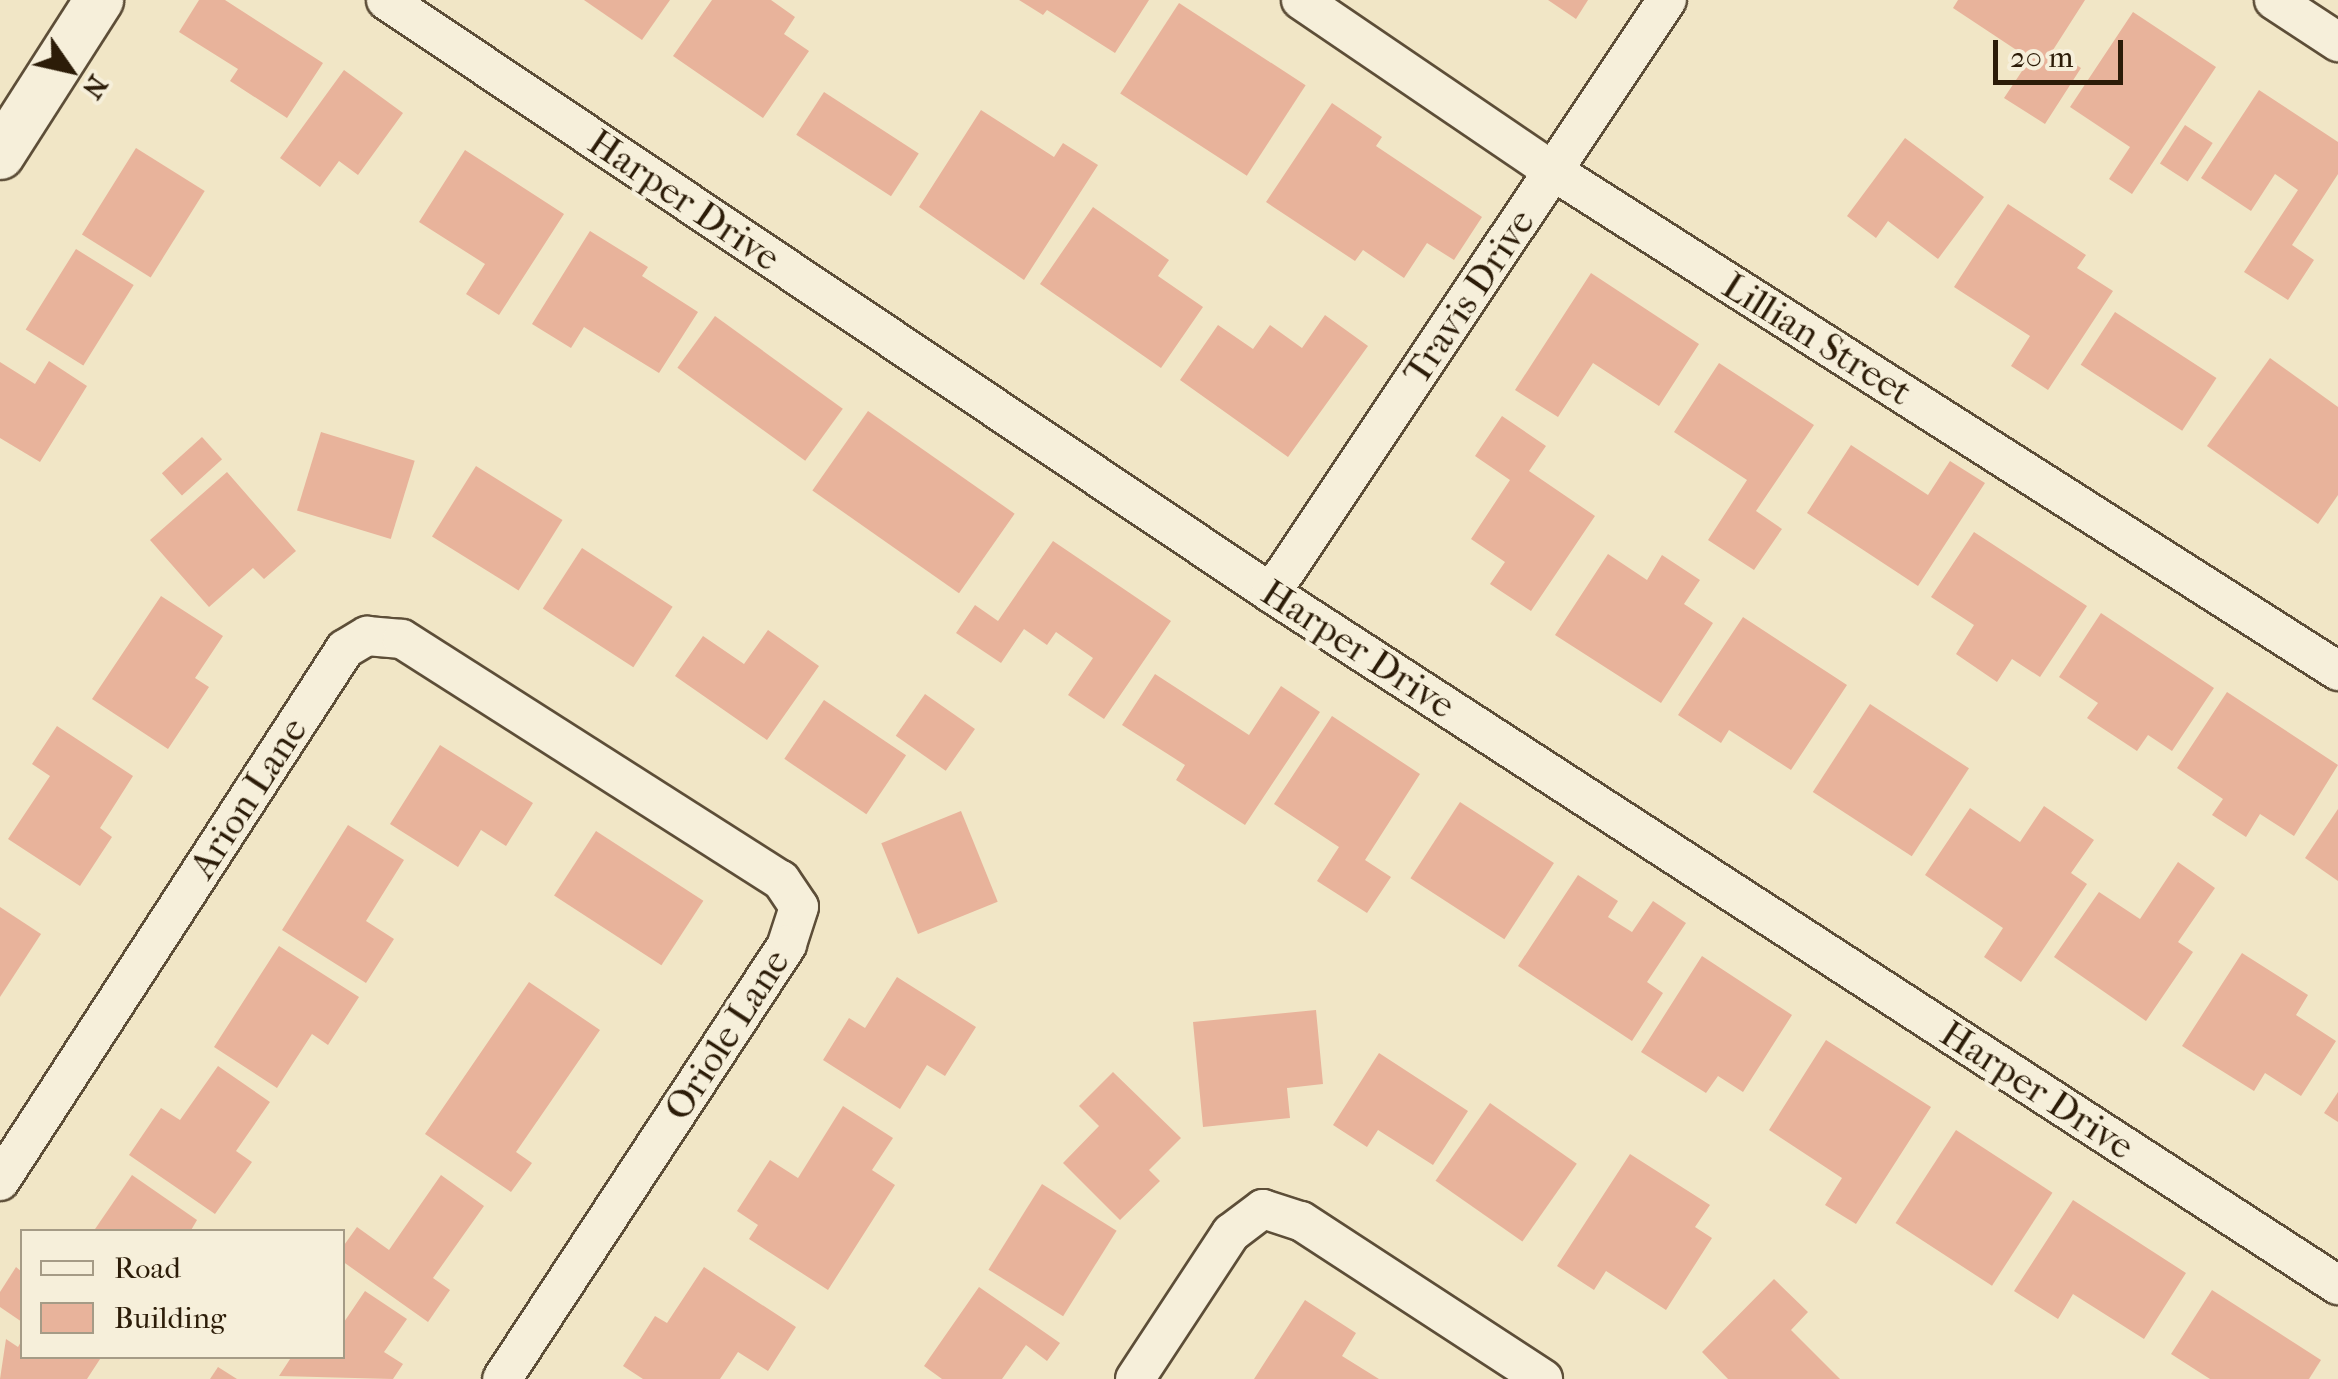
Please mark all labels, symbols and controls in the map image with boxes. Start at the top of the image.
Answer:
north arrow [20,20,120,120]
scale bar [1998,20,2128,82]
text: 20 m [2010,40,2073,75]
text: N [76,69,115,105]
street label: Harper Drive [579,119,789,281]
street label: Travis Drive [1394,201,1544,393]
street label: Lillian Street [1714,263,1920,415]
street label: Harper Drive [1253,570,1463,728]
street label: Arion Lane [179,709,317,887]
street label: Oriole Lane [655,941,799,1129]
street label: Harper Drive [1932,1011,2142,1169]
legend [20,1229,345,1359]
text: Road [114,1251,181,1286]
text: Building [114,1301,226,1336]

